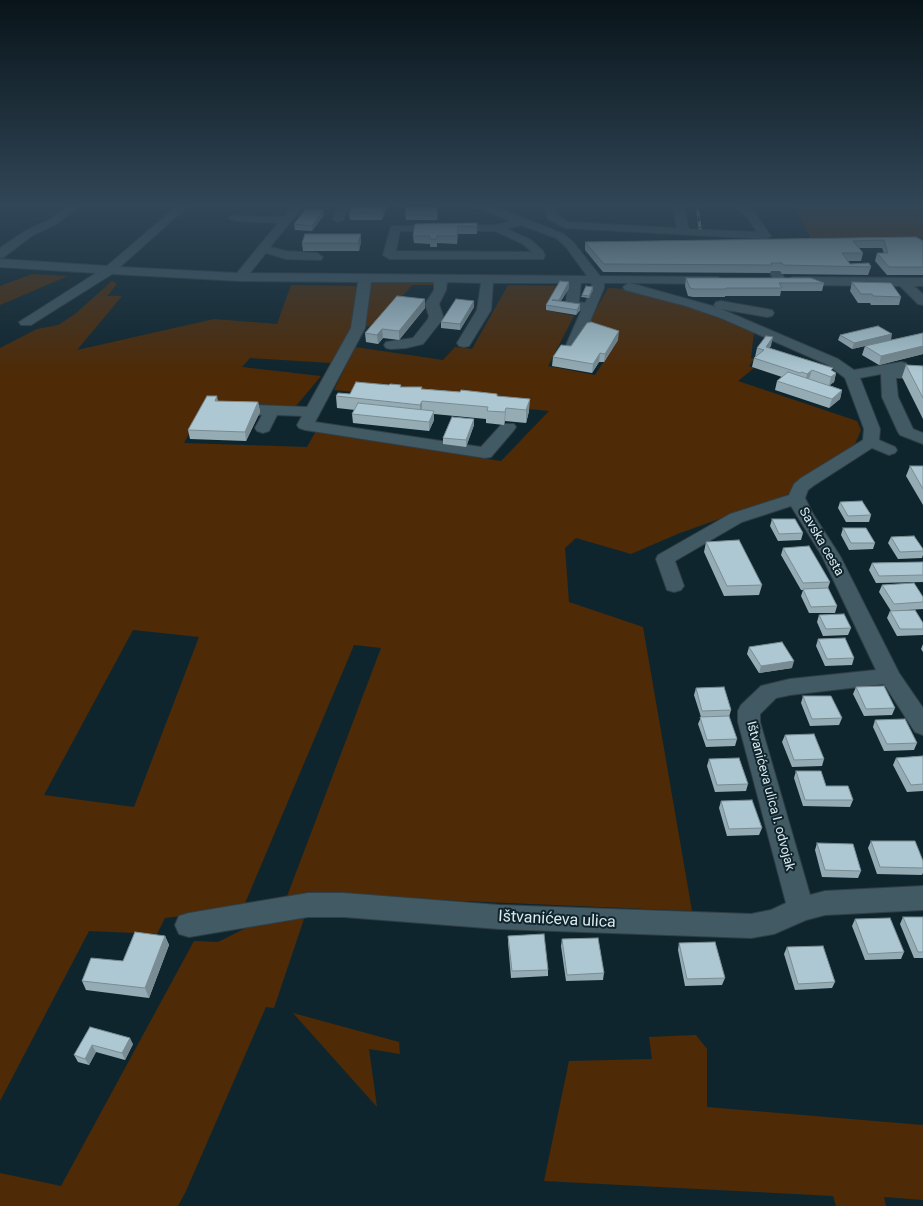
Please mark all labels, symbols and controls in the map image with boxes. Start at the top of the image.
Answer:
street label: Savska cesta [795,505,847,579]
street label: Ištvanićeva ulica I. odvojak [743,720,797,872]
street label: Ištvanićeva ulica [498,907,616,933]

